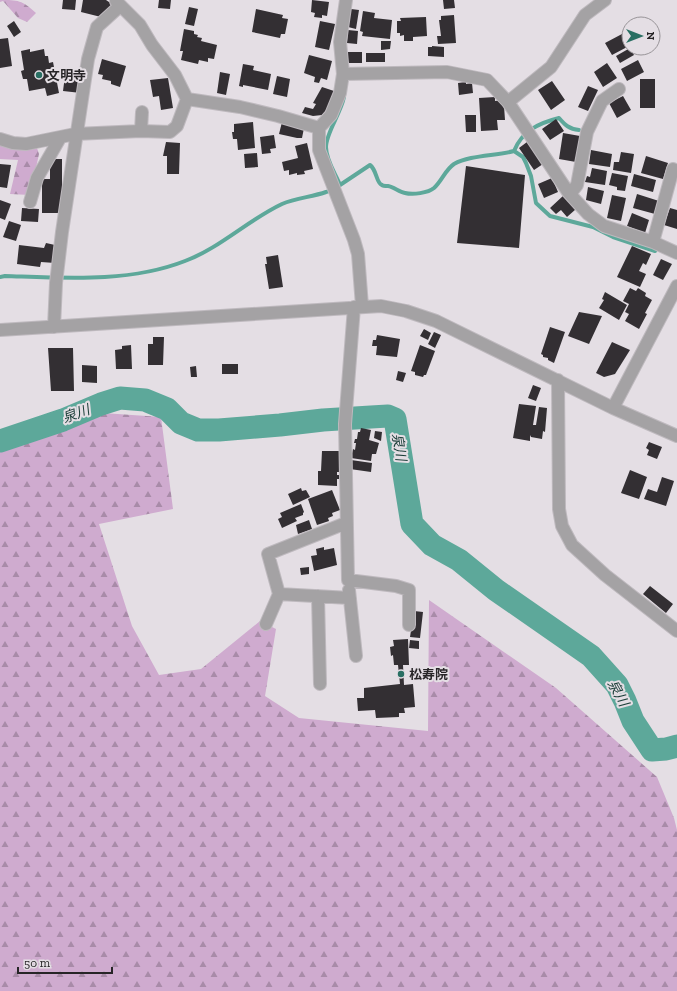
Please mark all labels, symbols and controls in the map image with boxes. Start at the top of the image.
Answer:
north arrow [621,16,661,56]
text: N [644,32,657,41]
place label: 文明寺 [47,68,86,83]
marker: 文明寺 [34,70,44,80]
water label: 泉川 [60,401,94,427]
water label: 泉川 [388,432,410,464]
place label: 松寿院 [409,667,448,682]
marker: 松寿院 [396,669,406,679]
water label: 泉川 [604,677,633,711]
scale bar [18,949,112,975]
text: 50 m [24,956,51,970]

